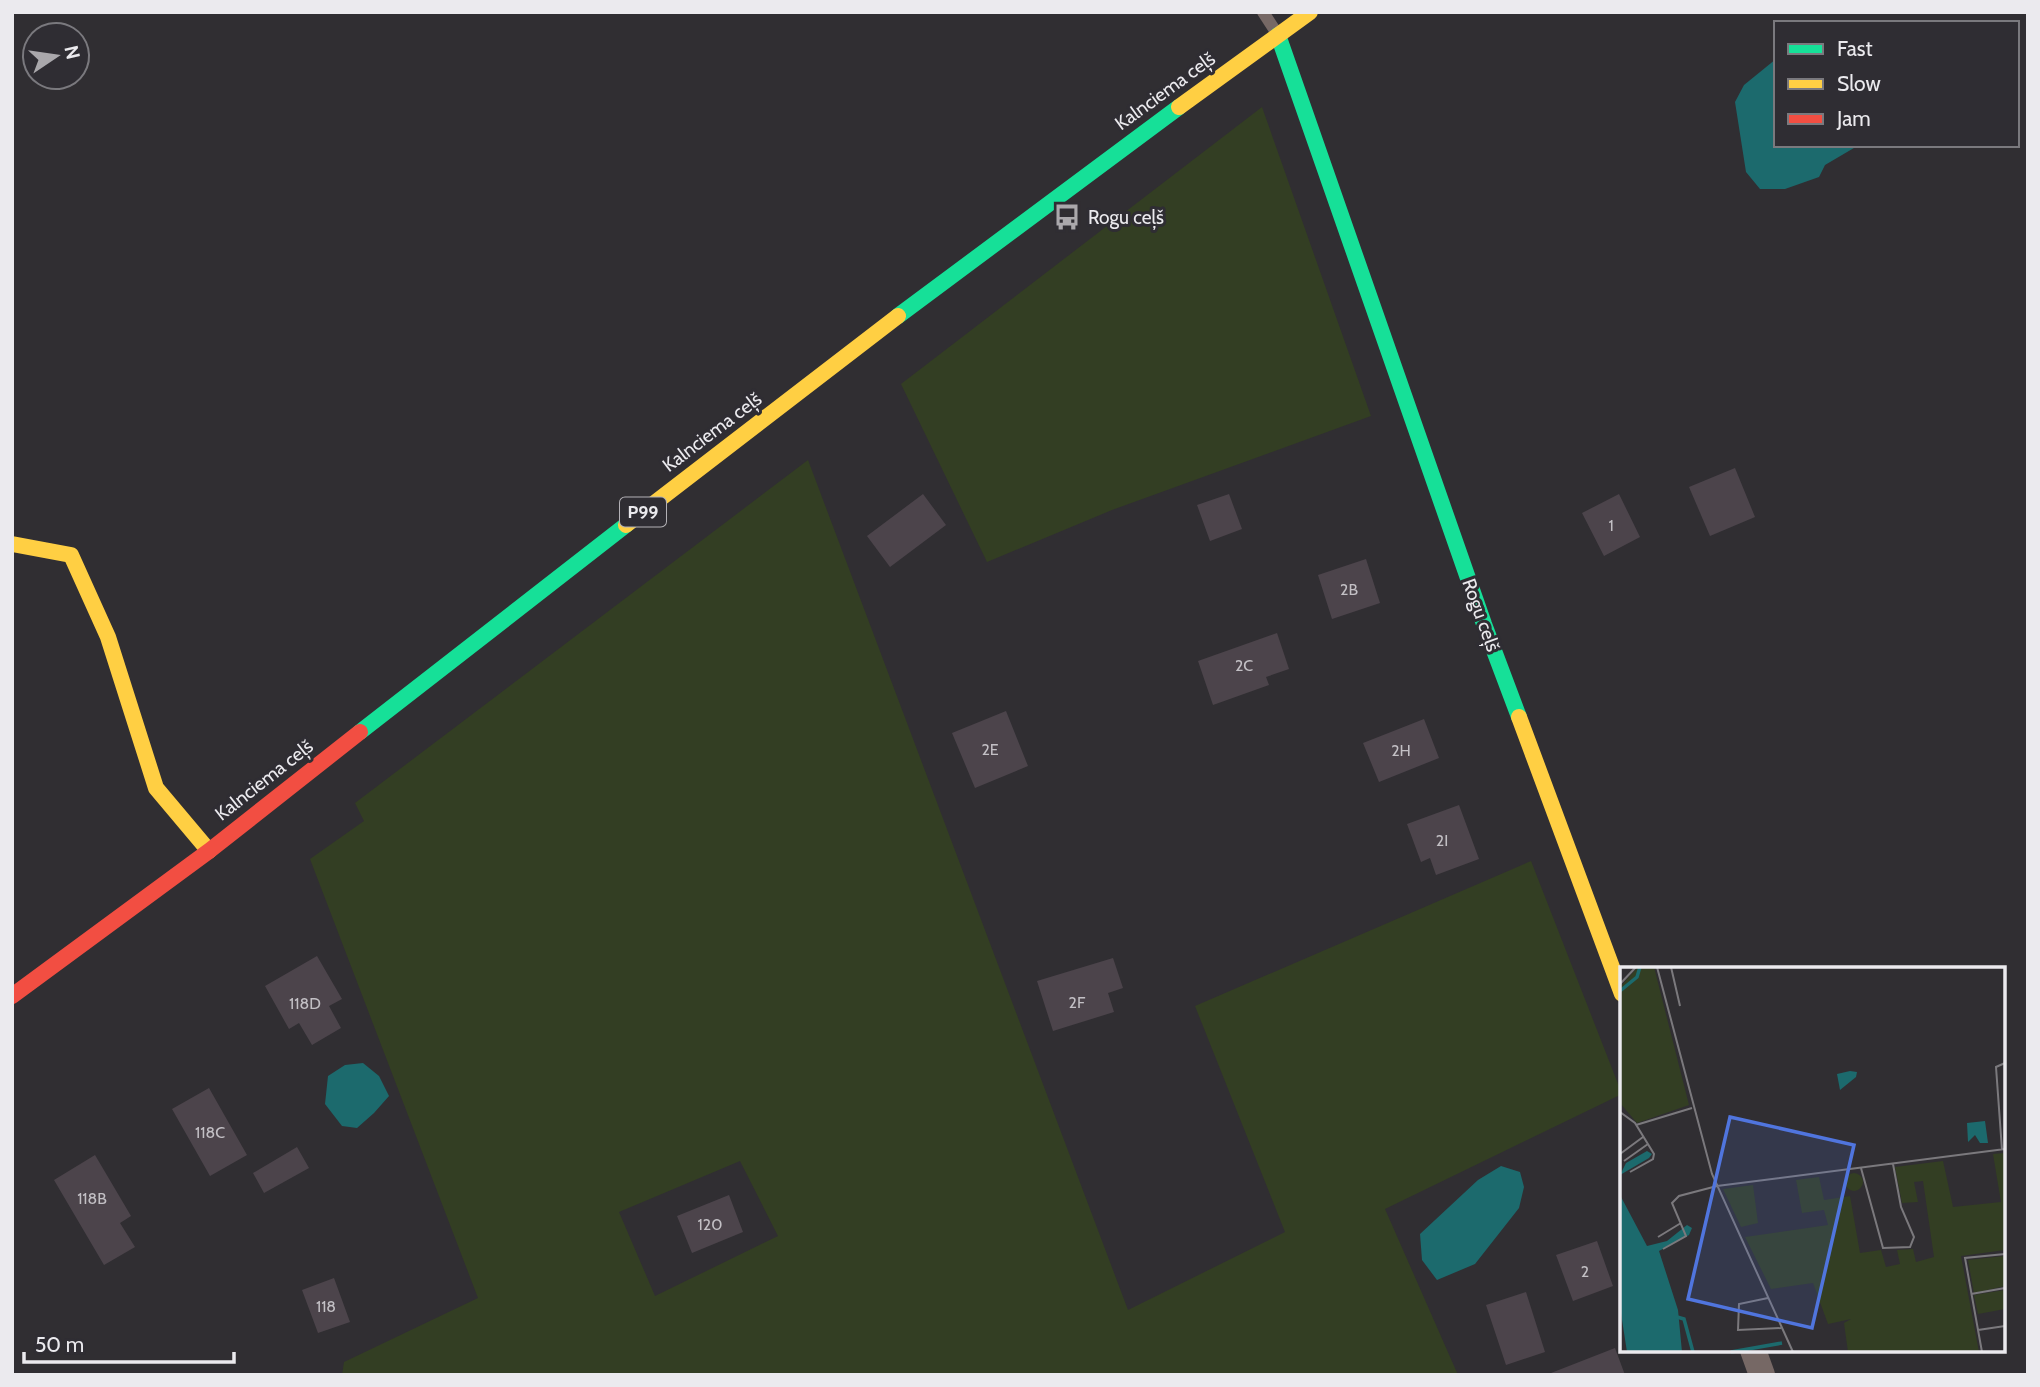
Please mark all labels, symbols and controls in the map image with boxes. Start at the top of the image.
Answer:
north arrow [21,21,91,91]
legend [1774,21,2019,147]
text: Fast [1837,36,1873,61]
text: N [59,43,85,61]
street label: Kalnciema ceļš [1111,47,1220,136]
text: Slow [1837,71,1881,96]
text: Jam [1836,106,1871,131]
bus stop icon: Rogu ceļš [1052,202,1082,232]
place label: Rogu ceļš [1088,206,1164,230]
street label: Kalnciema ceļš [658,387,767,477]
road number: P99 [620,498,666,526]
house number: 1 [1608,516,1614,535]
street label: Rogu ceļš [1456,575,1505,655]
house number: 2B [1340,580,1358,599]
house number: 2C [1235,656,1253,675]
street label: Kalnciema ceļš [210,735,318,826]
house number: 2E [981,740,999,759]
house number: 2H [1391,741,1411,760]
house number: 2I [1436,831,1448,850]
inset map [1620,967,2005,1352]
house number: 2F [1069,993,1086,1012]
house number: 118D [289,994,321,1013]
house number: 118C [195,1123,225,1142]
house number: 118B [77,1189,107,1208]
house number: 120 [698,1215,722,1234]
house number: 2 [1581,1262,1589,1281]
house number: 118 [316,1297,336,1316]
scale bar [24,1320,234,1364]
text: 50 m [35,1332,84,1357]

